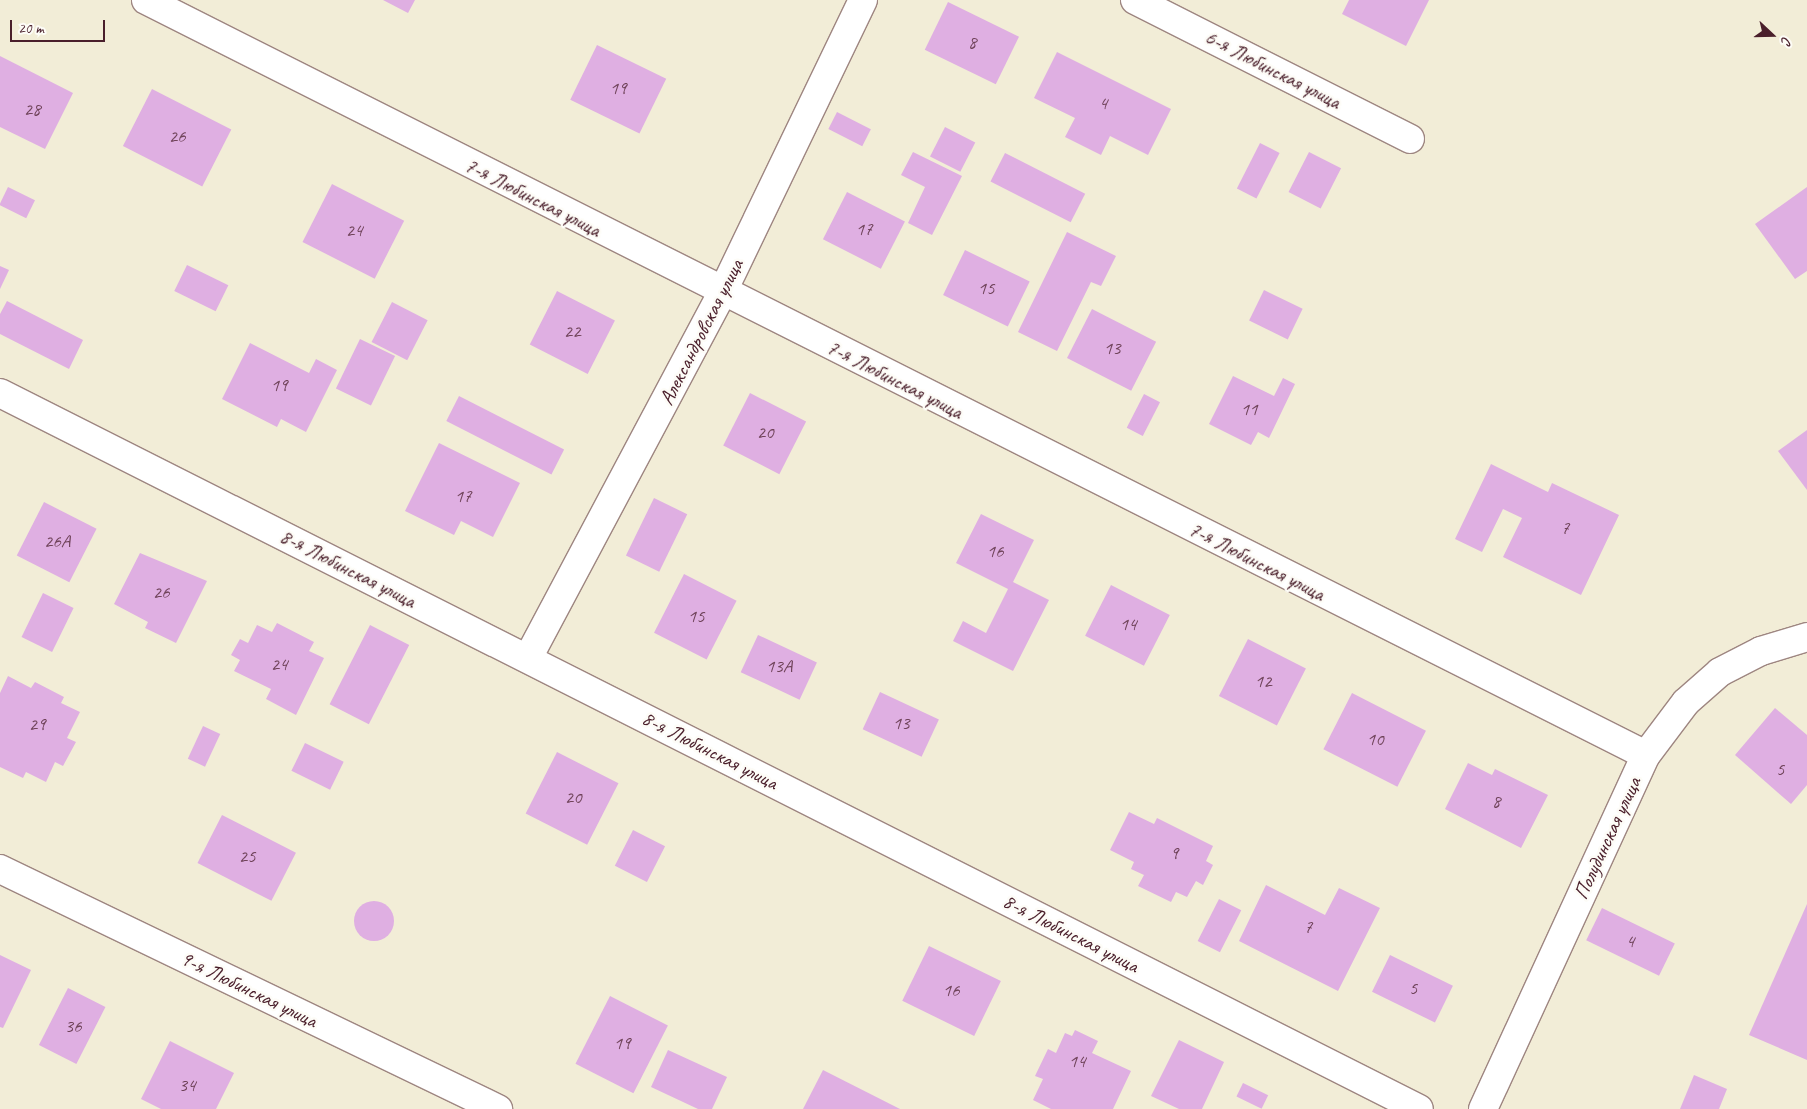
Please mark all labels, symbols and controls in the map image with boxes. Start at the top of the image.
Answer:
scale bar [12,10,108,42]
north arrow [1747,10,1797,60]
text: 20 m [18,19,44,38]
street label: 6-я Любинская улица [1199,23,1347,115]
house number: 8 [968,32,976,54]
text: С [1777,34,1796,47]
house number: 19 [609,78,627,100]
house number: 4 [1099,93,1107,115]
house number: 28 [23,99,41,121]
house number: 26 [168,126,186,148]
street label: 7-я Любинская улица [459,151,607,243]
house number: 17 [855,219,873,241]
house number: 24 [345,220,363,242]
street label: Александровская улица [653,254,749,410]
house number: 15 [977,278,995,300]
house number: 22 [563,321,581,343]
street label: 7-я Любинская улица [821,333,969,425]
house number: 13 [1103,338,1121,360]
house number: 19 [270,375,288,397]
house number: 11 [1240,399,1258,421]
house number: 20 [756,422,774,444]
house number: 17 [454,486,472,508]
street label: 7-я Любинская улица [1183,515,1331,607]
house number: 7 [1561,518,1569,540]
street label: 8-я Любинская улица [274,522,422,614]
house number: 26А [44,531,70,553]
house number: 16 [986,541,1004,563]
house number: 26 [152,582,170,604]
house number: 15 [687,606,705,628]
house number: 14 [1119,614,1137,636]
house number: 24 [270,654,288,676]
house number: 13А [766,656,792,678]
house number: 12 [1254,671,1272,693]
street label: 8-я Любинская улица [636,704,784,796]
house number: 13 [892,713,910,735]
house number: 29 [28,714,46,736]
house number: 10 [1366,729,1384,751]
house number: 5 [1776,759,1784,781]
street label: Полудинская улица [1567,772,1647,904]
house number: 20 [564,787,582,809]
house number: 8 [1492,791,1500,813]
house number: 9 [1170,843,1178,865]
house number: 25 [238,846,256,868]
street label: 8-я Любинская улица [997,887,1145,979]
house number: 7 [1304,917,1312,939]
house number: 4 [1626,931,1634,953]
street label: 9-я Любинская улица [174,944,324,1034]
house number: 5 [1409,978,1417,1000]
house number: 16 [942,980,960,1002]
house number: 36 [64,1016,82,1038]
house number: 19 [613,1033,631,1055]
house number: 14 [1068,1051,1086,1073]
house number: 34 [178,1075,196,1097]

